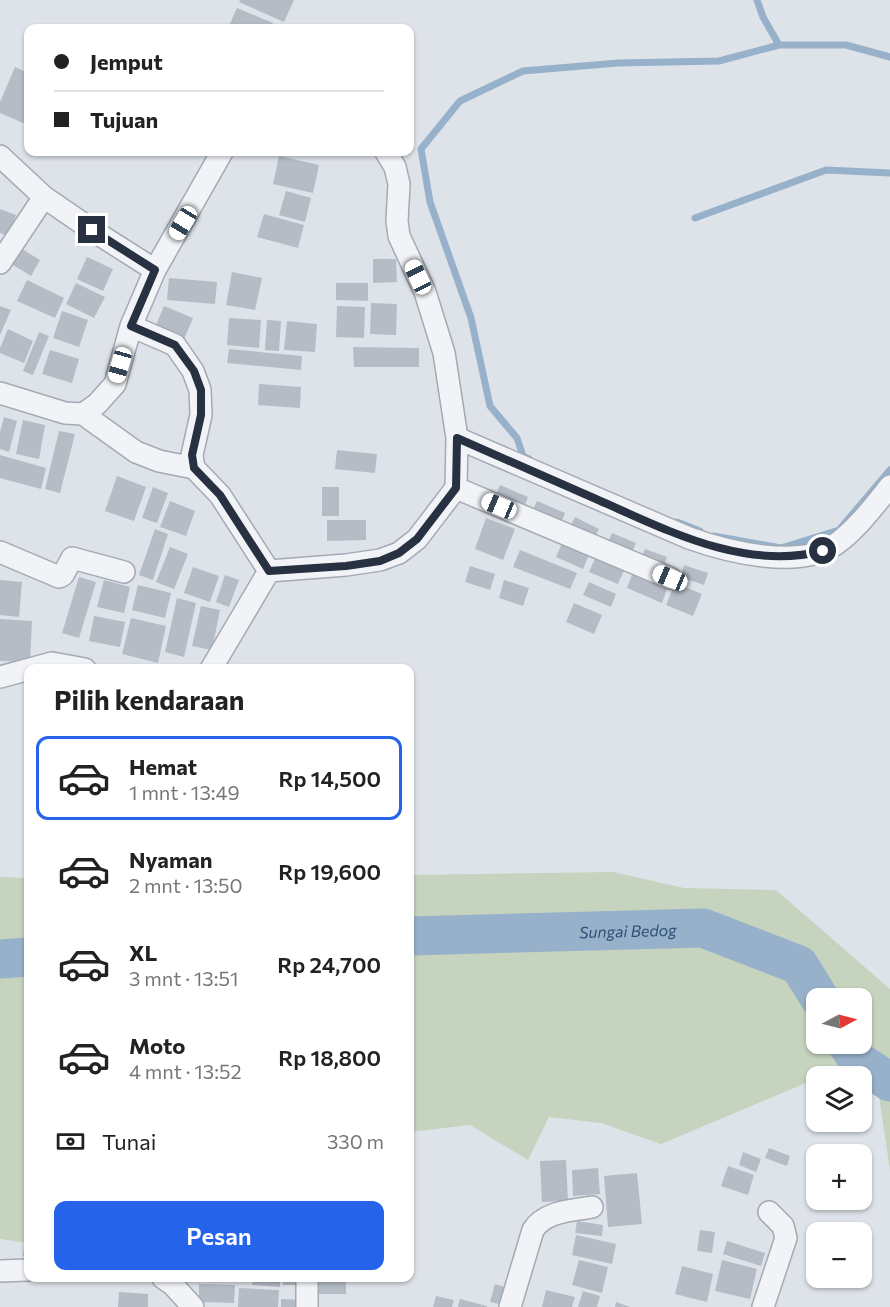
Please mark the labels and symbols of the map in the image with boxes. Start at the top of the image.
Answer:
car [166,203,200,243]
route end [78,216,105,243]
car [402,257,434,297]
car [106,345,134,385]
car [479,491,519,521]
route start [809,537,836,564]
car [650,563,690,593]
water label: Sungai Bedog [579,919,678,941]
north arrow [806,988,872,1054]

